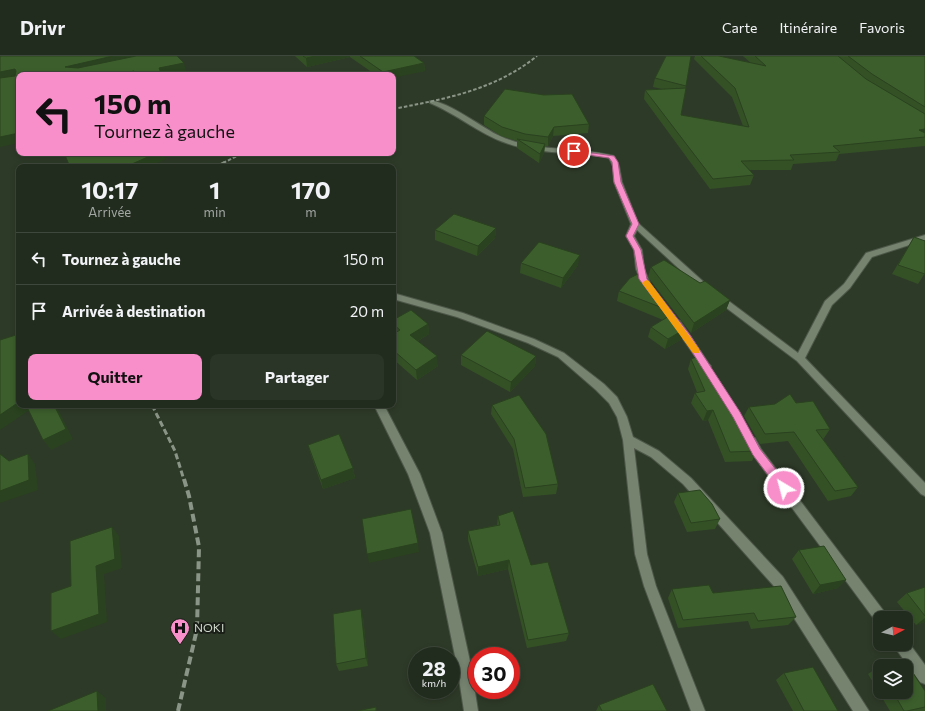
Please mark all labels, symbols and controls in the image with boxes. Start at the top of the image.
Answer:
text: Drivr [20,16,65,39]
text: Carte [722,19,757,36]
text: Itinéraire [779,19,837,36]
text: Favoris [859,19,905,36]
text: 150 m [94,86,171,120]
icon: left [28,88,80,140]
text: Tournez à gauche [94,120,235,142]
pin [557,134,591,168]
icon: arrive [563,140,585,162]
text: 10:17 [81,175,138,204]
text: 1 [209,175,220,204]
text: 170 [291,175,331,204]
text: Arrivée [88,204,131,220]
text: min [204,204,226,220]
text: m [305,204,317,220]
icon: left [28,248,50,270]
text: Tournez à gauche [62,250,181,268]
text: 150 m [343,250,384,268]
icon: arrive [28,300,50,322]
text: Arrivée à destination [62,302,205,320]
text: 20 m [350,302,384,320]
button: Quitter [28,354,202,400]
button: Partager [210,354,384,400]
position arrow [763,467,805,509]
north arrow [873,611,913,651]
map controls [873,611,913,699]
hospital icon: NOKI [169,617,191,645]
place label: NOKI [194,620,224,634]
speed limit sign: 30 [468,647,520,699]
text: 28 [422,656,446,680]
button: layers [873,659,913,699]
text: km/h [422,677,446,689]

